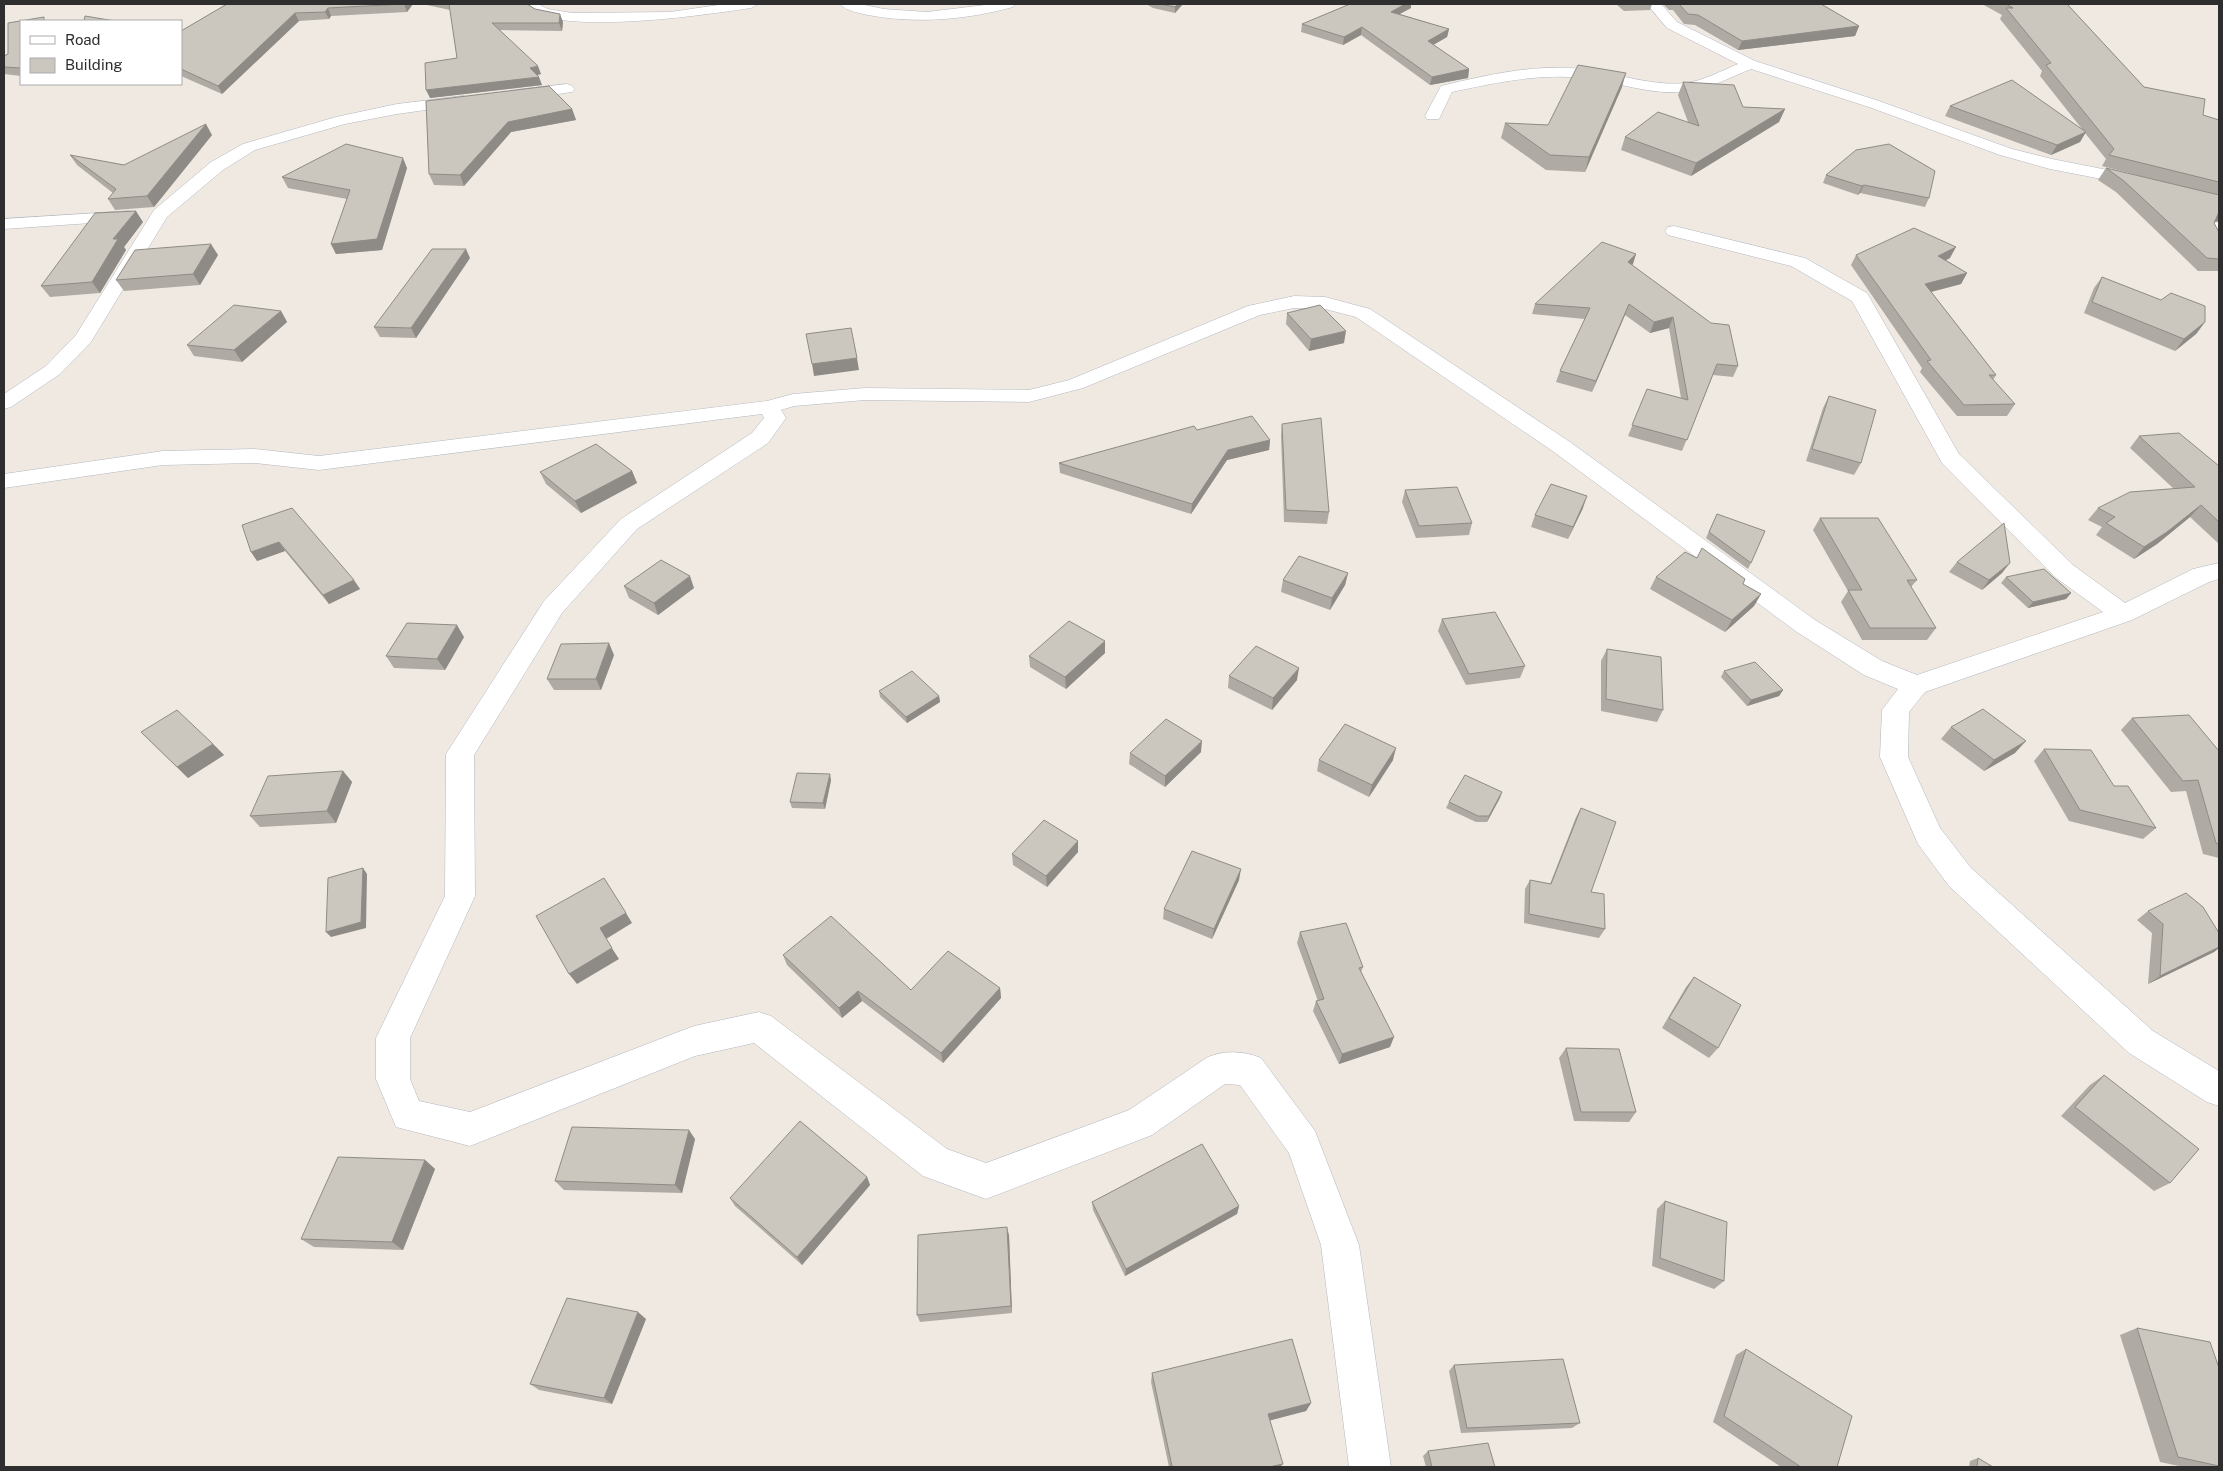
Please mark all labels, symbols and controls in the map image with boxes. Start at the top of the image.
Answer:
legend [20,20,182,85]
text: Road [65,31,101,48]
text: Building [65,56,123,73]

